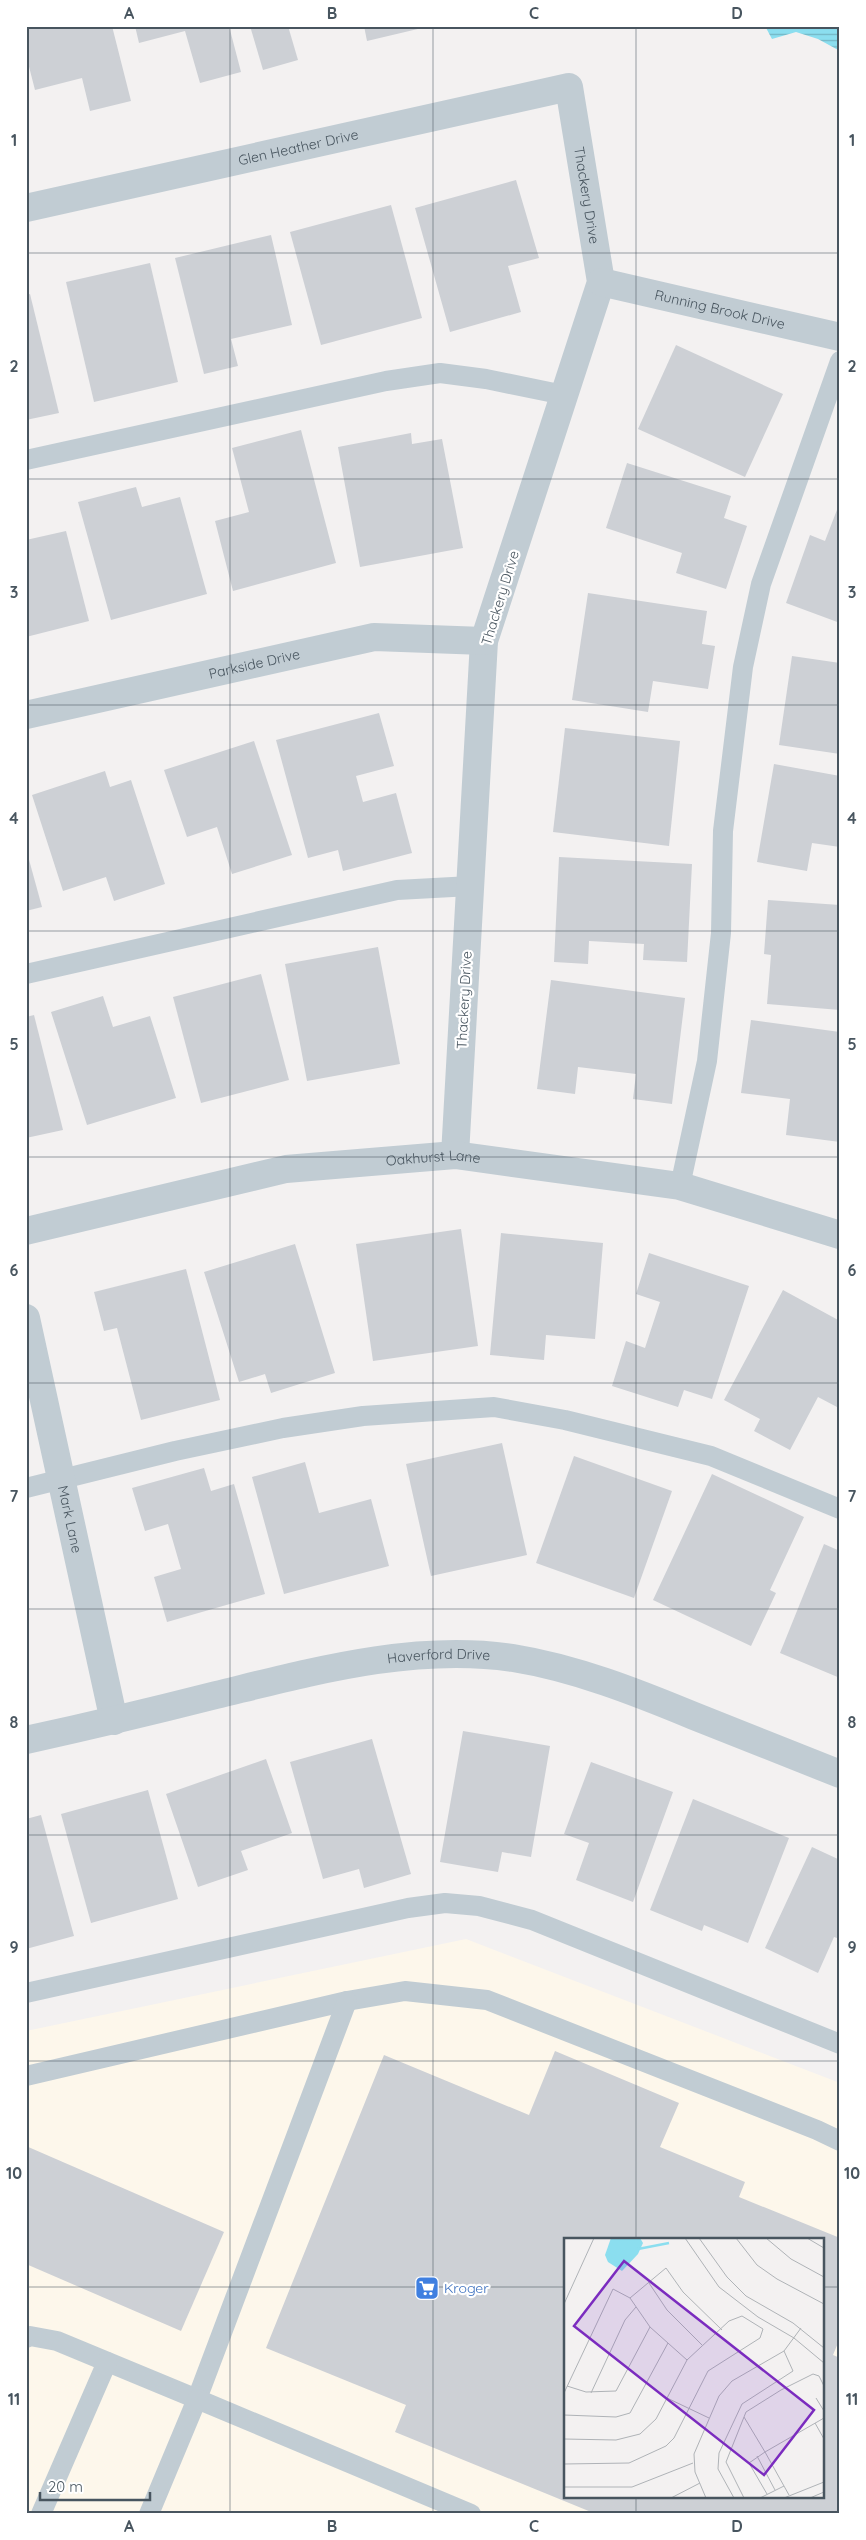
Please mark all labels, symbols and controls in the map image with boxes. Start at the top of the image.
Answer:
text: A [124,3,135,23]
text: B [327,3,337,23]
text: C [529,3,539,23]
text: D [731,3,743,23]
street label: Glen Heather Drive [236,125,360,169]
text: 1 [11,130,17,150]
text: 1 [849,130,855,150]
street label: Thackery Drive [570,145,604,245]
street label: Running Brook Drive [653,286,787,333]
text: 2 [9,356,19,376]
text: 2 [847,356,857,376]
street label: Thackery Drive [477,548,523,648]
text: 3 [10,582,18,602]
text: 3 [848,582,856,602]
street label: Parkside Drive [207,645,302,683]
text: 4 [9,808,19,828]
text: 4 [847,808,857,828]
street label: Thackery Drive [452,950,476,1049]
text: 5 [9,1034,19,1054]
text: 5 [847,1034,857,1054]
street label: Oakhurst Lane [385,1146,482,1170]
text: 6 [10,1260,19,1280]
text: 6 [848,1260,857,1280]
street label: Mark Lane [54,1484,86,1555]
text: 7 [10,1486,19,1506]
text: 7 [848,1486,857,1506]
street label: Haverford Drive [386,1645,491,1668]
text: 8 [10,1712,19,1732]
text: 8 [848,1712,857,1732]
text: 9 [9,1937,19,1957]
text: 9 [847,1937,857,1957]
text: 10 [6,2163,22,2183]
text: 10 [844,2163,860,2183]
inset map [564,2238,824,2498]
supermarket icon: Kroger [414,2275,440,2301]
place label: Kroger [444,2279,489,2297]
text: 11 [8,2389,20,2409]
text: 11 [846,2389,858,2409]
scale bar [40,2470,150,2502]
text: 20 m [48,2477,83,2496]
text: A [124,2516,135,2536]
text: B [327,2516,337,2536]
text: C [529,2516,539,2536]
text: D [731,2516,743,2536]

